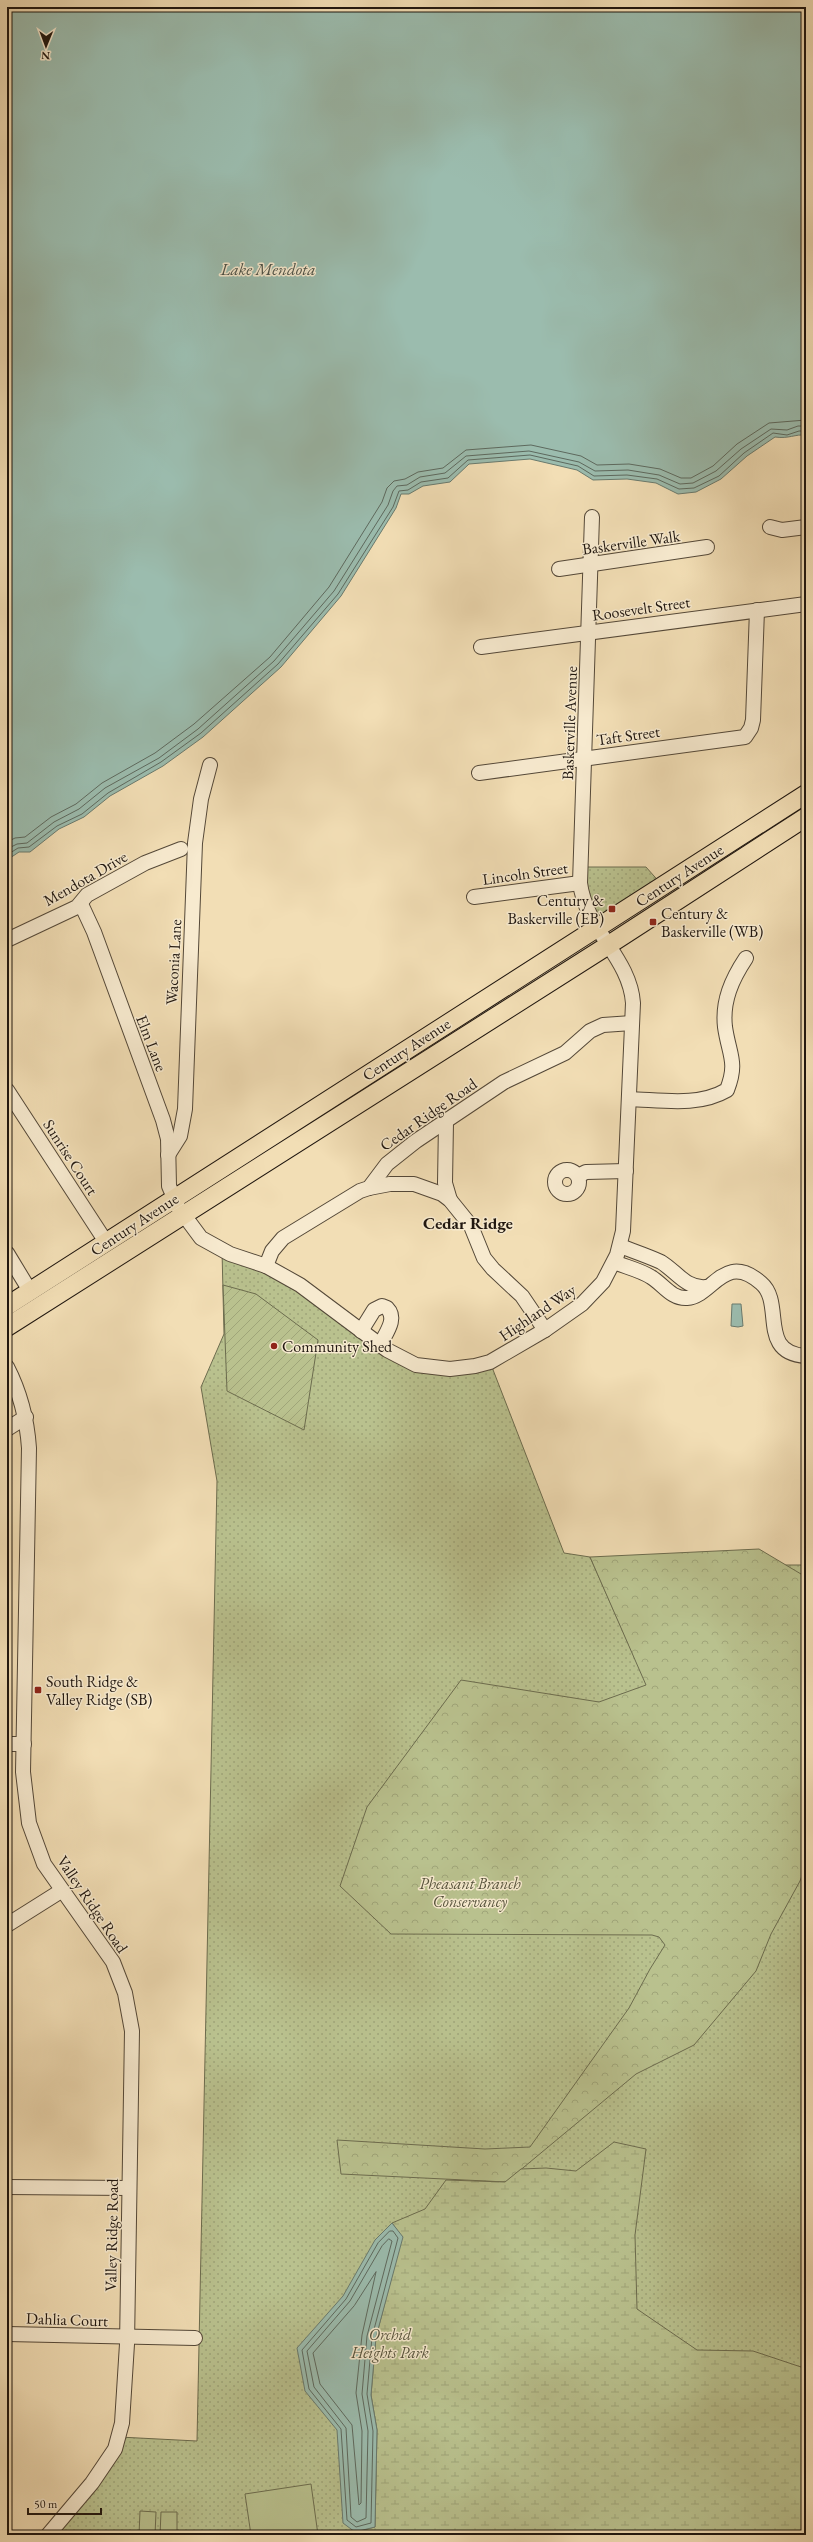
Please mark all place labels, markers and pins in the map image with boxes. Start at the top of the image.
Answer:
place label: Century & Baskerville (EB) [507,890,604,929]
place label: Century & Baskerville (WB) [661,903,763,942]
marker: Century & Baskerville (EB) [607,904,617,914]
marker: Century & Baskerville (WB) [648,917,658,927]
place label: Community Shed [282,1336,393,1357]
marker: Community Shed [269,1341,279,1351]
place label: South Ridge & Valley Ridge (SB) [46,1671,152,1710]
marker: South Ridge & Valley Ridge (SB) [33,1685,43,1695]

